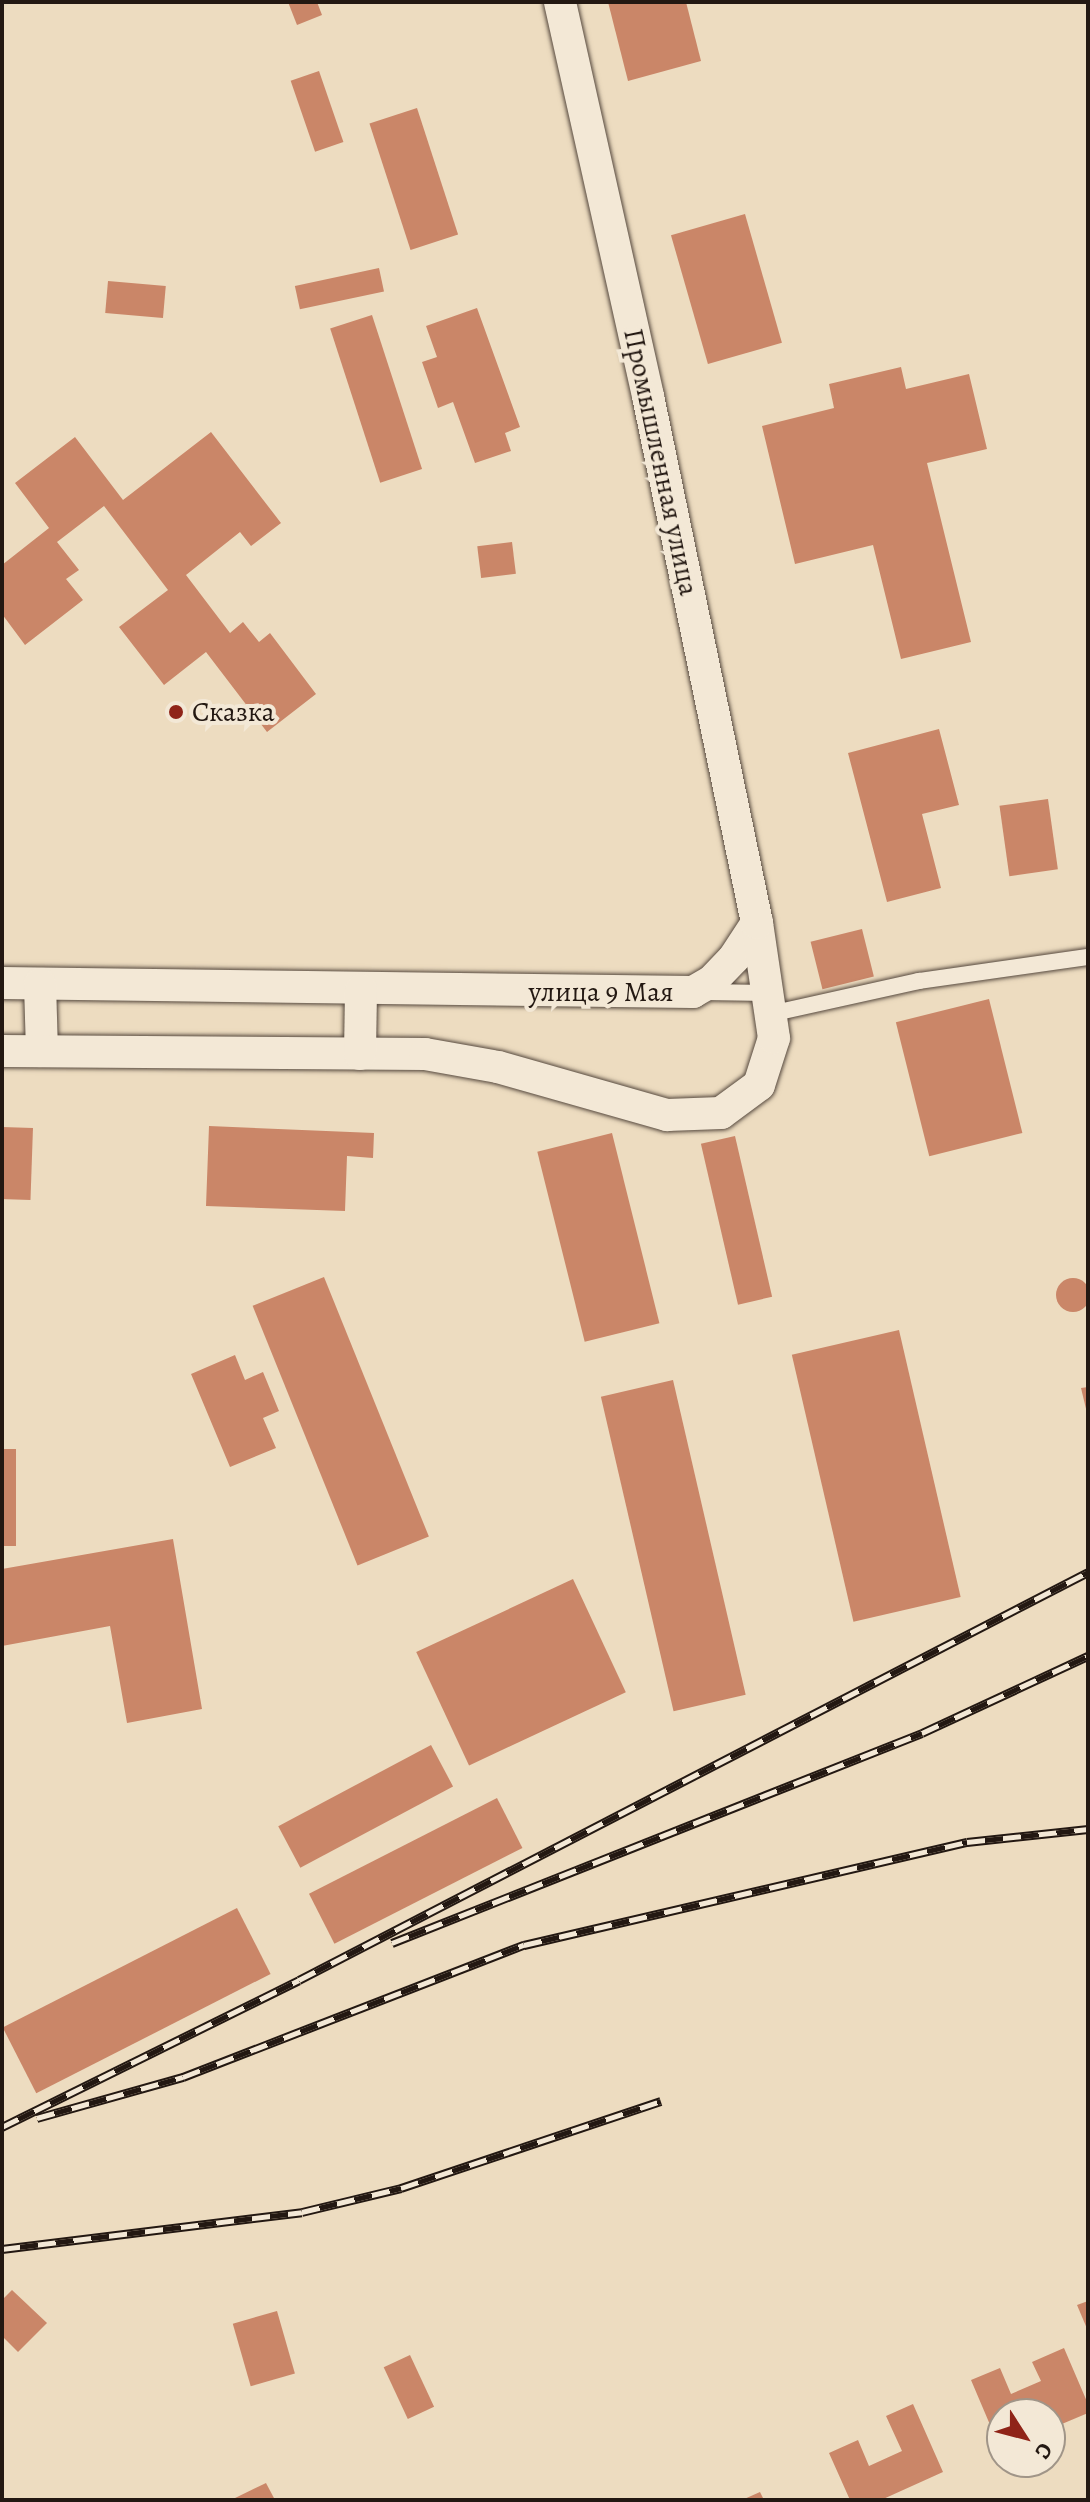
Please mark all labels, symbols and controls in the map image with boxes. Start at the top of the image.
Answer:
street label: Промышленная улица [616,326,706,598]
place label: Сказка [192,695,275,729]
marker: Сказка [167,703,185,721]
street label: улица 9 Мая [528,975,674,1009]
north arrow [986,2398,1066,2478]
text: С [1028,2437,1060,2465]

